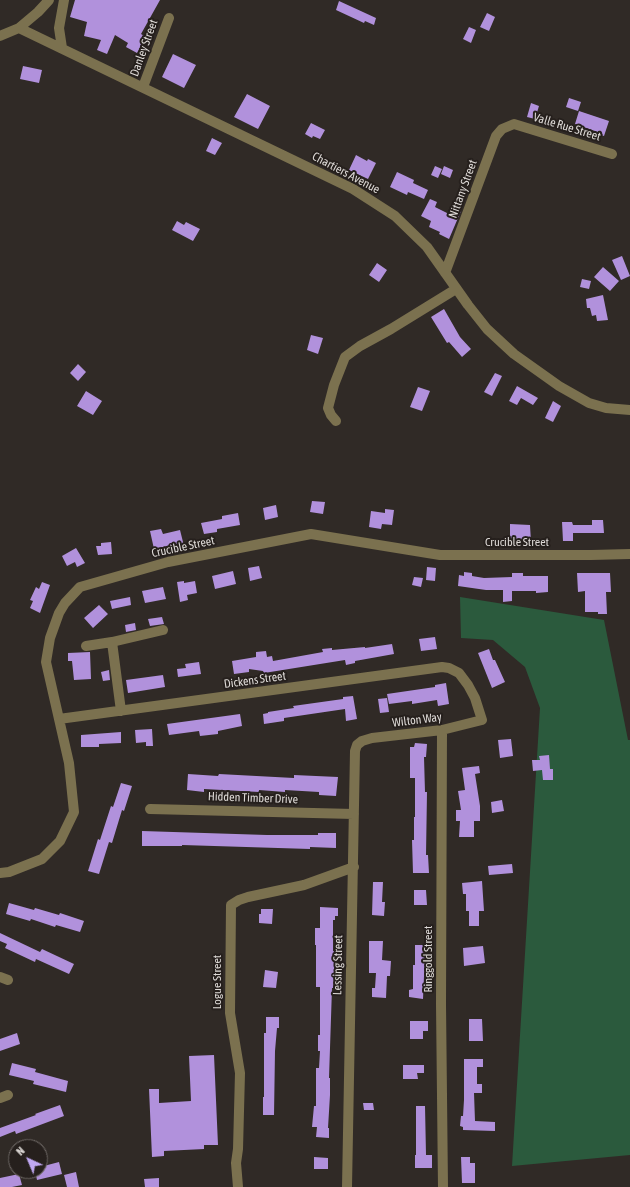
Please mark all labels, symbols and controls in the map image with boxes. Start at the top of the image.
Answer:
street label: Danley Street [127,18,161,78]
street label: Valle Rue Street [532,110,602,144]
street label: Chartiers Avenue [310,149,382,197]
street label: Nittany Street [446,158,480,220]
street label: Crucible Street [150,533,216,561]
street label: Crucible Street [485,535,549,549]
street label: Dickens Street [223,669,287,691]
street label: Wilton Way [391,710,443,730]
street label: Hidden Timber Drive [208,789,298,807]
street label: Ringgold Street [421,926,435,992]
street label: Lessing Street [330,935,346,995]
street label: Logue Street [210,955,224,1009]
north arrow [8,1139,48,1179]
text: N [14,1145,27,1158]

